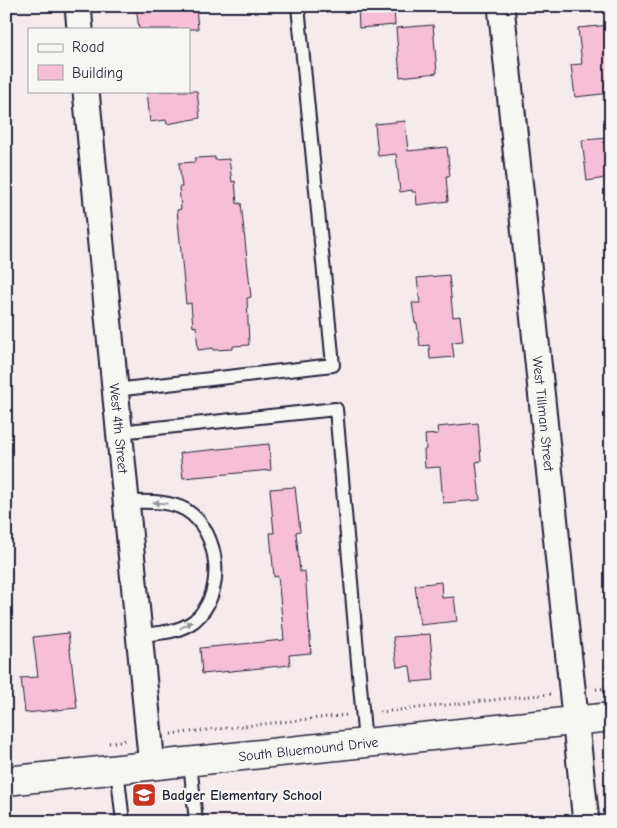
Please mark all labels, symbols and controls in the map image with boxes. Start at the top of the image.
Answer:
legend [28,28,190,92]
text: Road [72,38,104,56]
text: Building [72,64,123,82]
street label: West Tillman Street [529,355,558,473]
street label: West 4th Street [106,382,132,475]
one-way arrow [152,499,168,507]
one-way arrow [179,621,193,630]
street label: South Bluemound Drive [238,733,379,765]
school or university icon: Badger Elementary School [131,782,157,808]
place label: Badger Elementary School [162,787,322,804]

